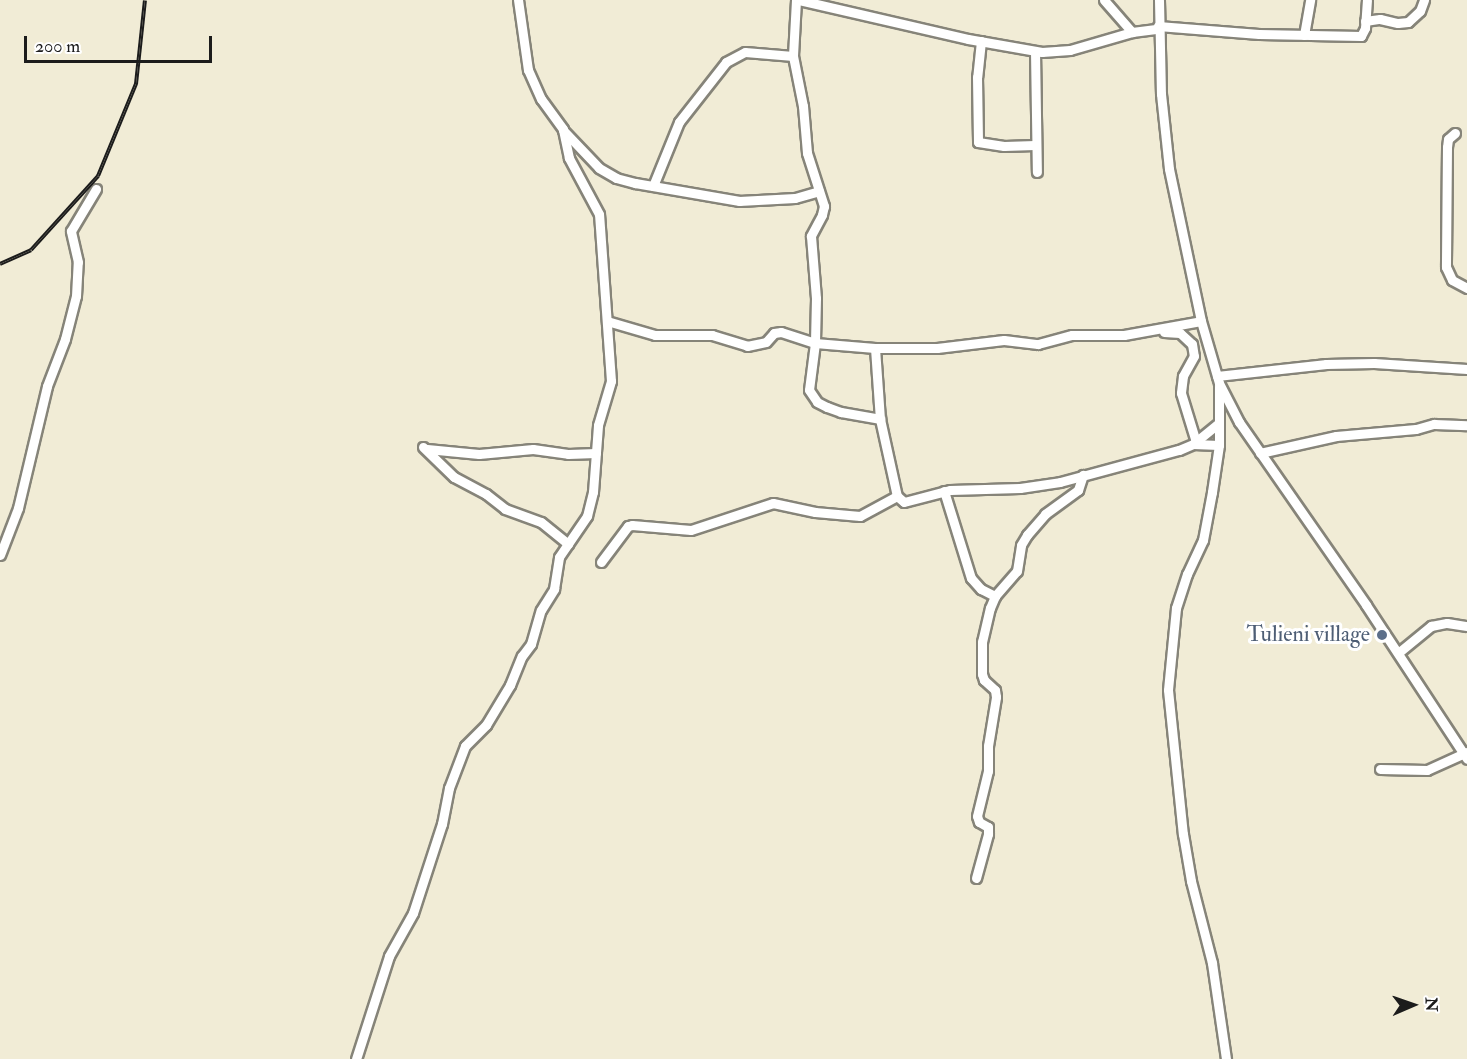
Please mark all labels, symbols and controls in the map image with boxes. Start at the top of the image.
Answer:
scale bar [27,24,214,62]
text: 200 m [35,35,80,58]
place label: Tulieni village [1246,622,1370,648]
marker: Tulieni village [1375,628,1389,642]
north arrow [1383,975,1443,1035]
text: N [1421,997,1441,1012]

